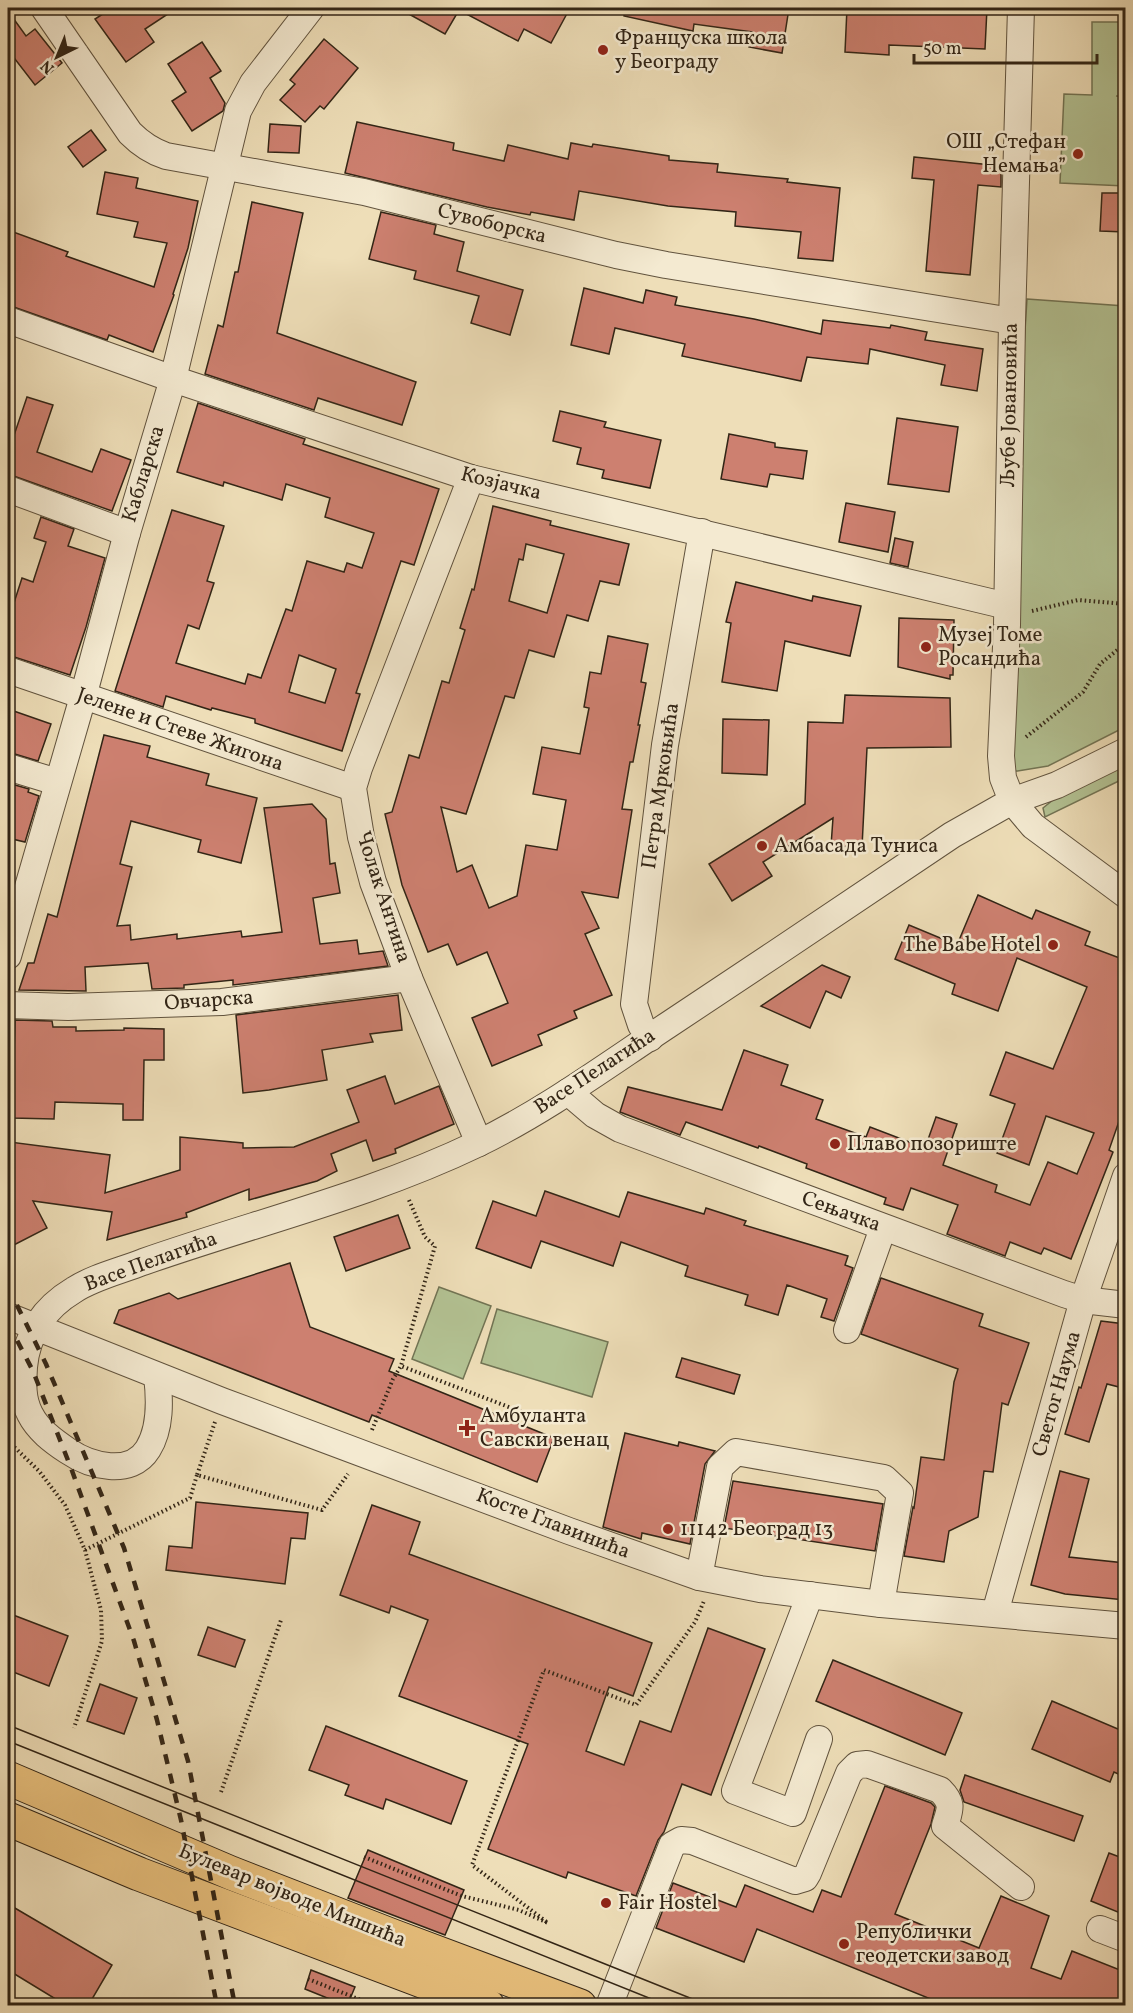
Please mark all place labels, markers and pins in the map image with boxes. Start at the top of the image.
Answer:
place label: Француска школа у Београду [615,24,788,77]
marker: Француска школа у Београду [596,43,610,57]
place label: ОШ „Стефан Немања” [946,128,1066,181]
marker: ОШ „Стефан Немања” [1071,147,1085,161]
place label: Музеј Томе Росандића [938,621,1042,674]
marker: Музеј Томе Росандића [919,640,933,654]
place label: Амбасада Туниса [774,832,939,861]
marker: Амбасада Туниса [755,839,769,853]
place label: The Babe Hotel [903,931,1041,960]
marker: The Babe Hotel [1046,938,1060,952]
place label: Плаво позориште [847,1130,1017,1159]
marker: Плаво позориште [828,1137,842,1151]
place label: Амбуланта Савски венац [480,1402,609,1455]
marker: Амбуланта Савски венац [458,1419,476,1437]
place label: 11142 Београд 13 [680,1515,833,1544]
marker: 11142 Београд 13 [661,1522,675,1536]
place label: Fair Hostel [618,1889,718,1918]
marker: Fair Hostel [599,1896,613,1910]
place label: Републички геодетски завод [856,1918,1009,1971]
marker: Републички геодетски завод [837,1937,851,1951]

